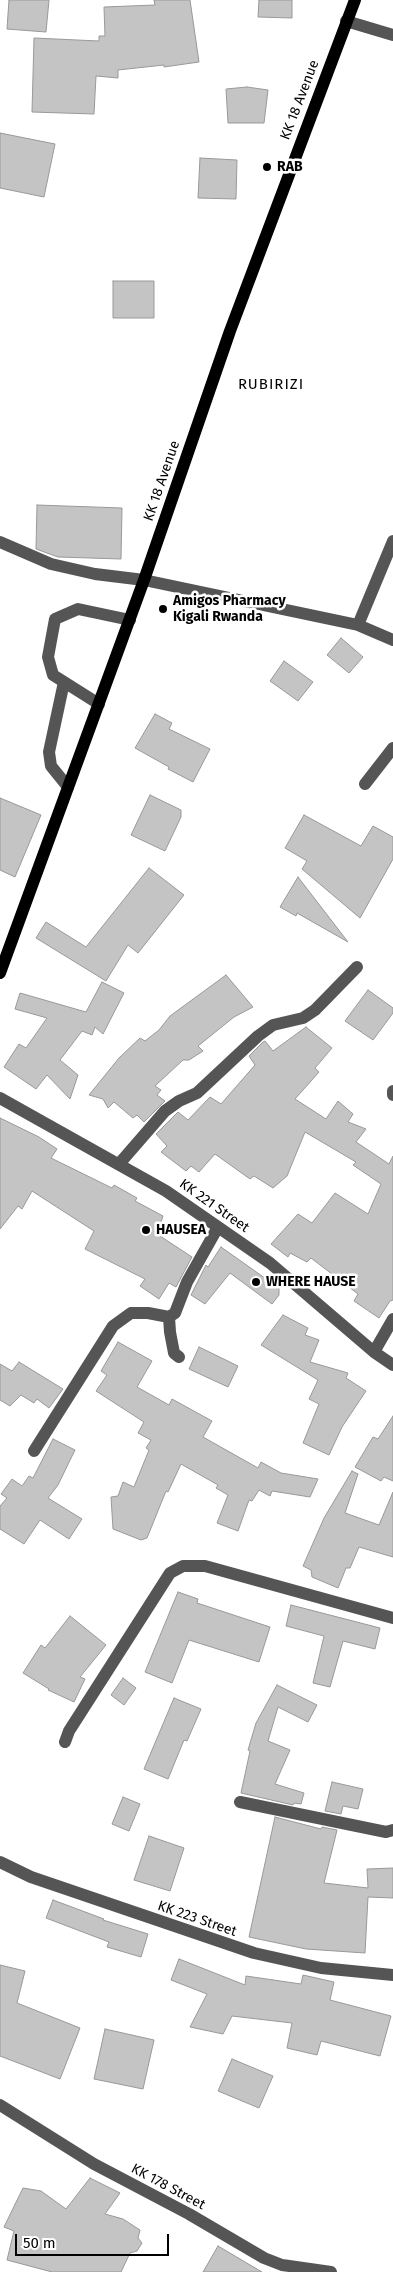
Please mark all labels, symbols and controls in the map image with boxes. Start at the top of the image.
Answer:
street label: KK 18 Avenue [277,58,323,142]
place label: RAB [277,159,303,175]
marker: RAB [261,161,273,173]
district label: RUBIRIZI [237,376,305,394]
street label: KK 18 Avenue [140,438,184,524]
place label: Amigos Pharmacy Kigali Rwanda [173,593,286,626]
marker: Amigos Pharmacy Kigali Rwanda [157,603,169,615]
street label: KK 221 Street [176,1176,252,1236]
place label: HAUSEA [156,1222,206,1238]
marker: HAUSEA [140,1224,152,1236]
place label: WHERE HAUSE [266,1274,356,1290]
marker: WHERE HAUSE [250,1276,262,1288]
street label: KK 223 Street [155,1898,239,1940]
street label: KK 178 Street [128,2160,208,2214]
scale bar [18,2224,171,2256]
text: 50 m [23,2234,56,2252]

